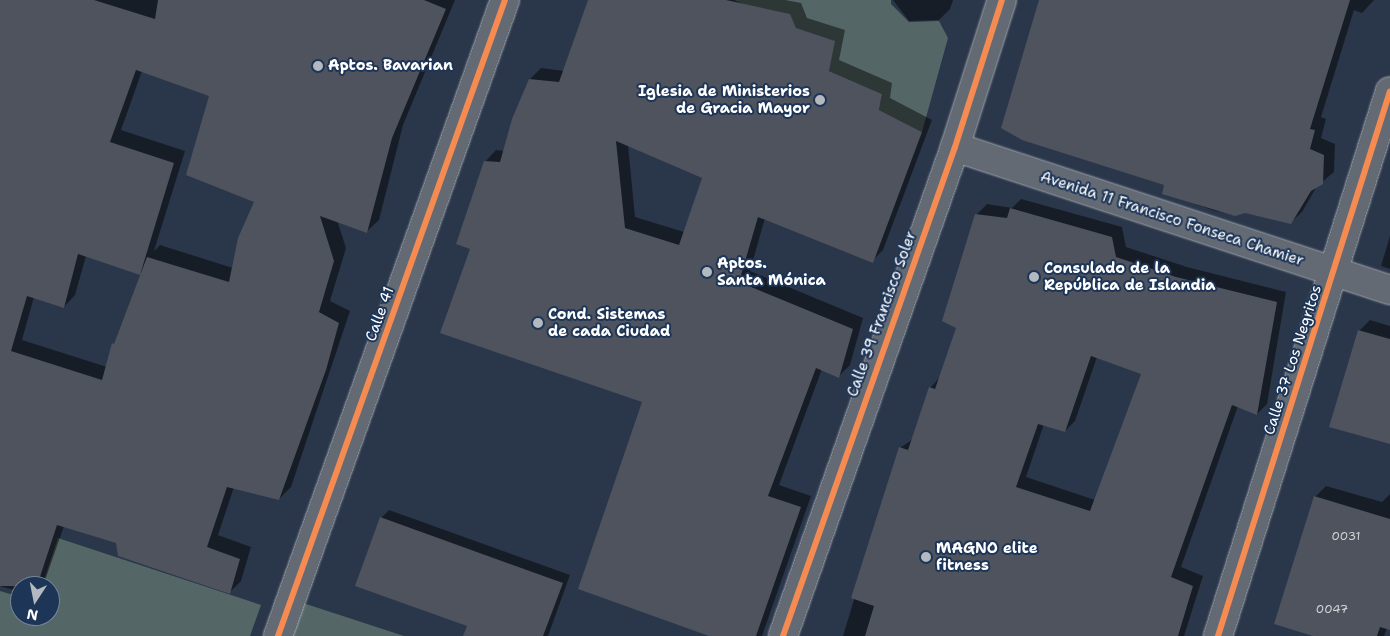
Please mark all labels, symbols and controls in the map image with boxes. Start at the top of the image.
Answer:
place label: Aptos. Bavarian [328,57,453,75]
marker: Aptos. Bavarian [312,60,324,72]
place label: Iglesia de Ministerios de Gracia Mayor [638,82,810,117]
marker: Iglesia de Ministerios de Gracia Mayor [814,94,826,106]
street label: Avenida 11 Francisco Fonseca Chamier [1038,168,1306,270]
street label: Calle 39 Francisco Soler [844,229,920,399]
place label: Aptos. Santa Mónica [717,254,826,289]
place label: Consulado de la República de Islandia [1044,259,1215,294]
marker: Aptos. Santa Mónica [701,266,713,278]
marker: Consulado de la República de Islandia [1028,271,1040,283]
street label: Calle 37 Los Negritos [1260,283,1326,437]
street label: Calle 41 [362,284,398,344]
place label: Cond. Sistemas de cada Ciudad [548,305,670,340]
marker: Cond. Sistemas de cada Ciudad [532,317,544,329]
house number: 0031 [1332,530,1360,544]
place label: MAGNO elite fitness [936,539,1038,574]
marker: MAGNO elite fitness [920,551,932,563]
north arrow [10,576,60,626]
house number: 0047 [1316,603,1348,617]
text: N [25,605,39,625]

